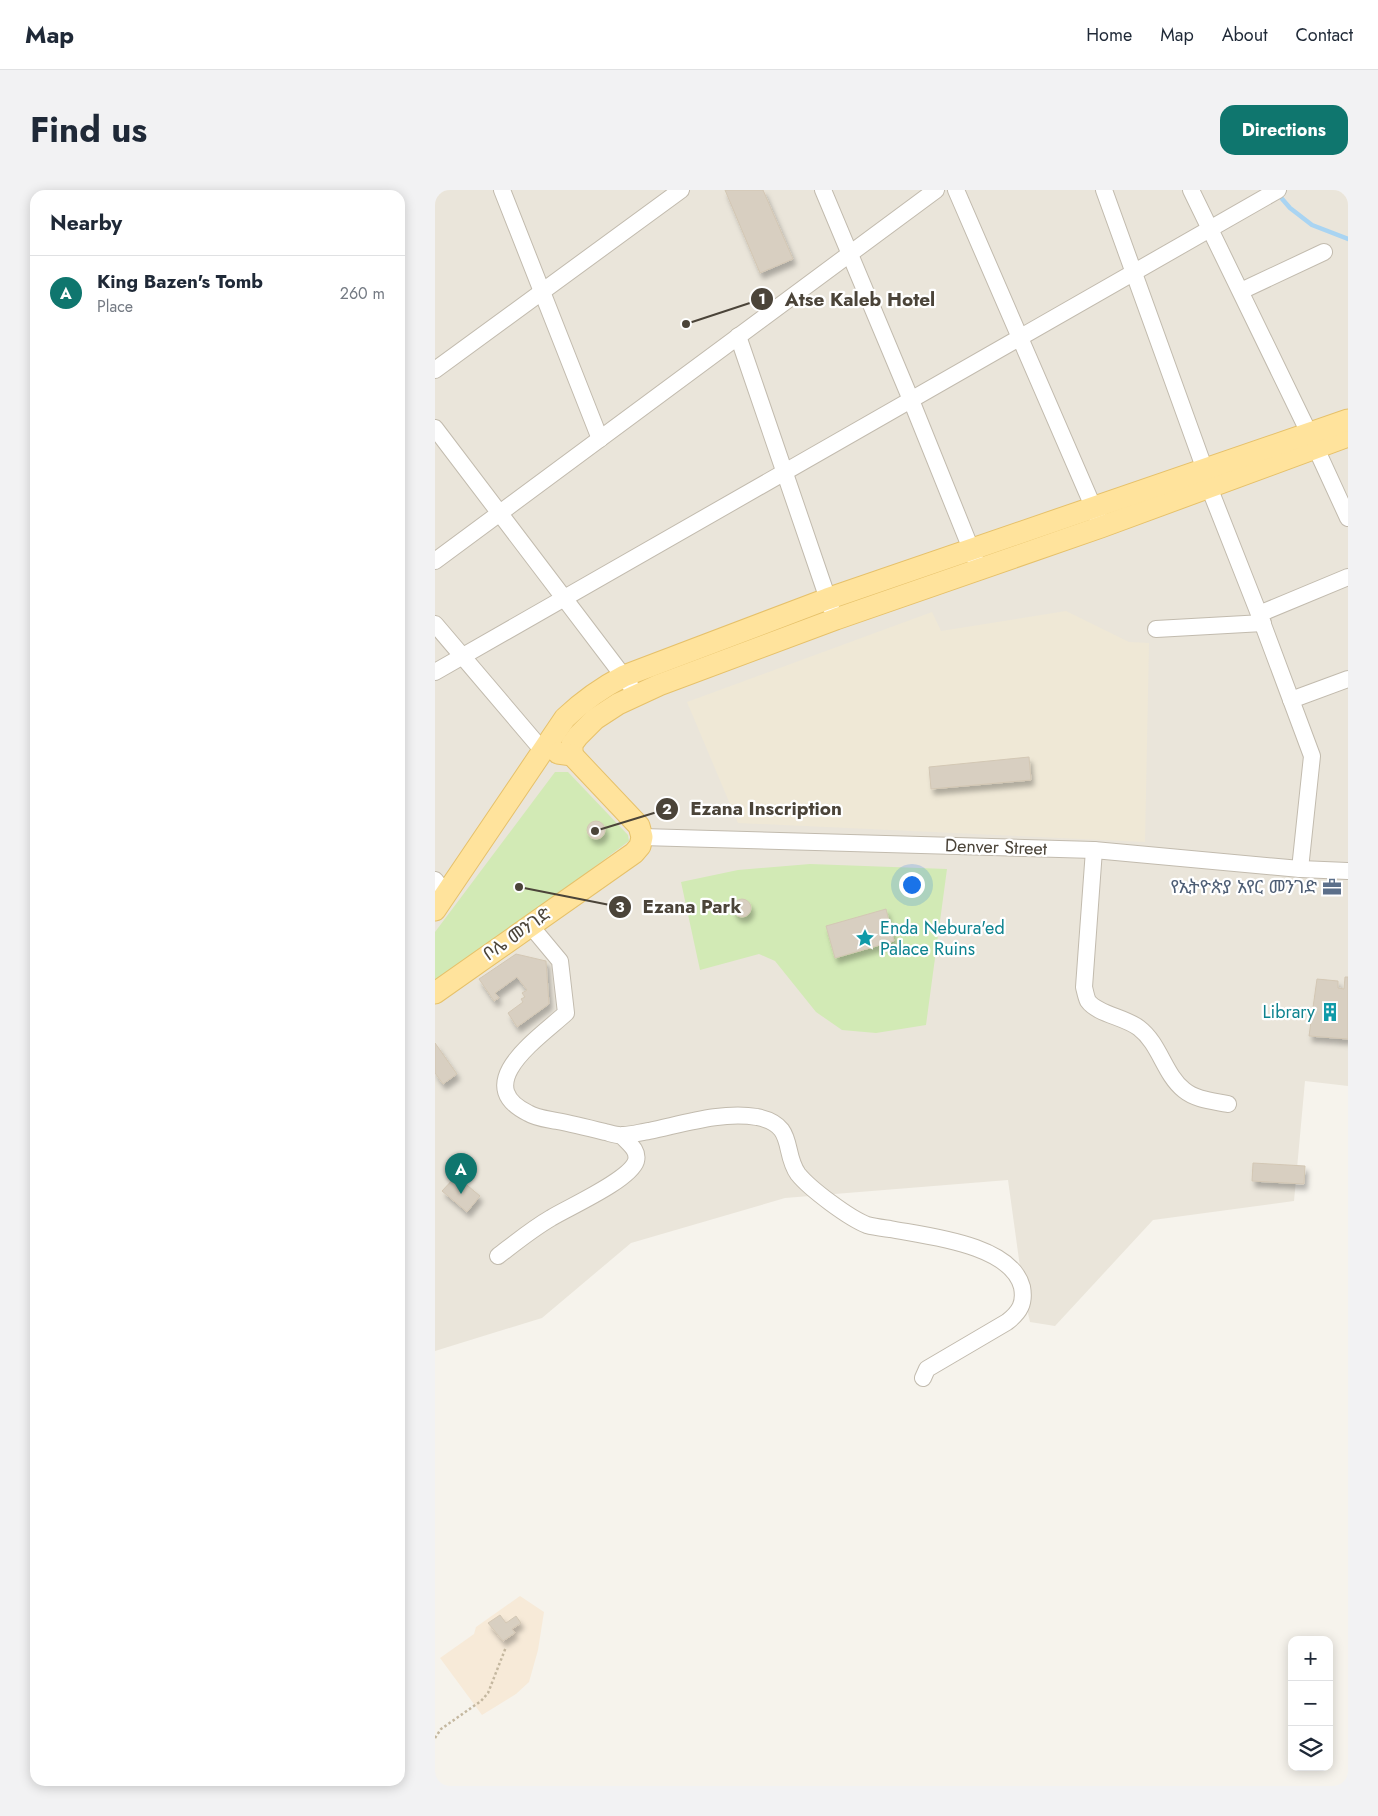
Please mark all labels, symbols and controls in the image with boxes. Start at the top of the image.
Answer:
text: Map [25,17,74,52]
text: Home [1086,22,1132,48]
text: Map [1160,22,1194,48]
text: About [1222,22,1267,48]
text: Contact [1295,22,1353,48]
text: Find us [30,105,147,155]
button: Directions [1220,105,1348,155]
text: Nearby [50,208,122,238]
text: King Bazen's Tomb [97,268,263,295]
text: A [60,282,72,305]
text: 260 m [340,282,385,305]
callout: Atse Kaleb Hotel [750,282,945,316]
text: Atse Kaleb Hotel [784,286,935,313]
text: 1 [758,288,766,310]
text: Place [97,295,133,318]
callout: Ezana Inscription [655,792,852,826]
text: Ezana Inscription [690,795,842,822]
text: 2 [662,798,672,820]
street label: Denver Street [944,832,1048,862]
your location [899,872,925,898]
place label: የኢትዮጵያ አየር መንገድ [1170,874,1317,900]
office icon: የኢትዮጵያ አየር መንገድ [1321,876,1343,898]
callout: Ezana Park [607,890,751,924]
text: Ezana Park [643,893,741,920]
text: 3 [615,896,625,918]
street label: ቦሌ መንገድ [478,901,557,967]
place label: Enda Nebura'ed Palace Ruins [880,915,1005,962]
place icon: Enda Nebura'ed Palace Ruins [854,927,876,949]
place label: Library [1262,999,1315,1025]
building icon: Library [1319,1001,1341,1023]
pin: A [445,1153,477,1194]
map controls [1288,1636,1333,1771]
button: + [1288,1636,1333,1681]
button: − [1288,1681,1333,1726]
button: layers [1288,1726,1333,1771]

